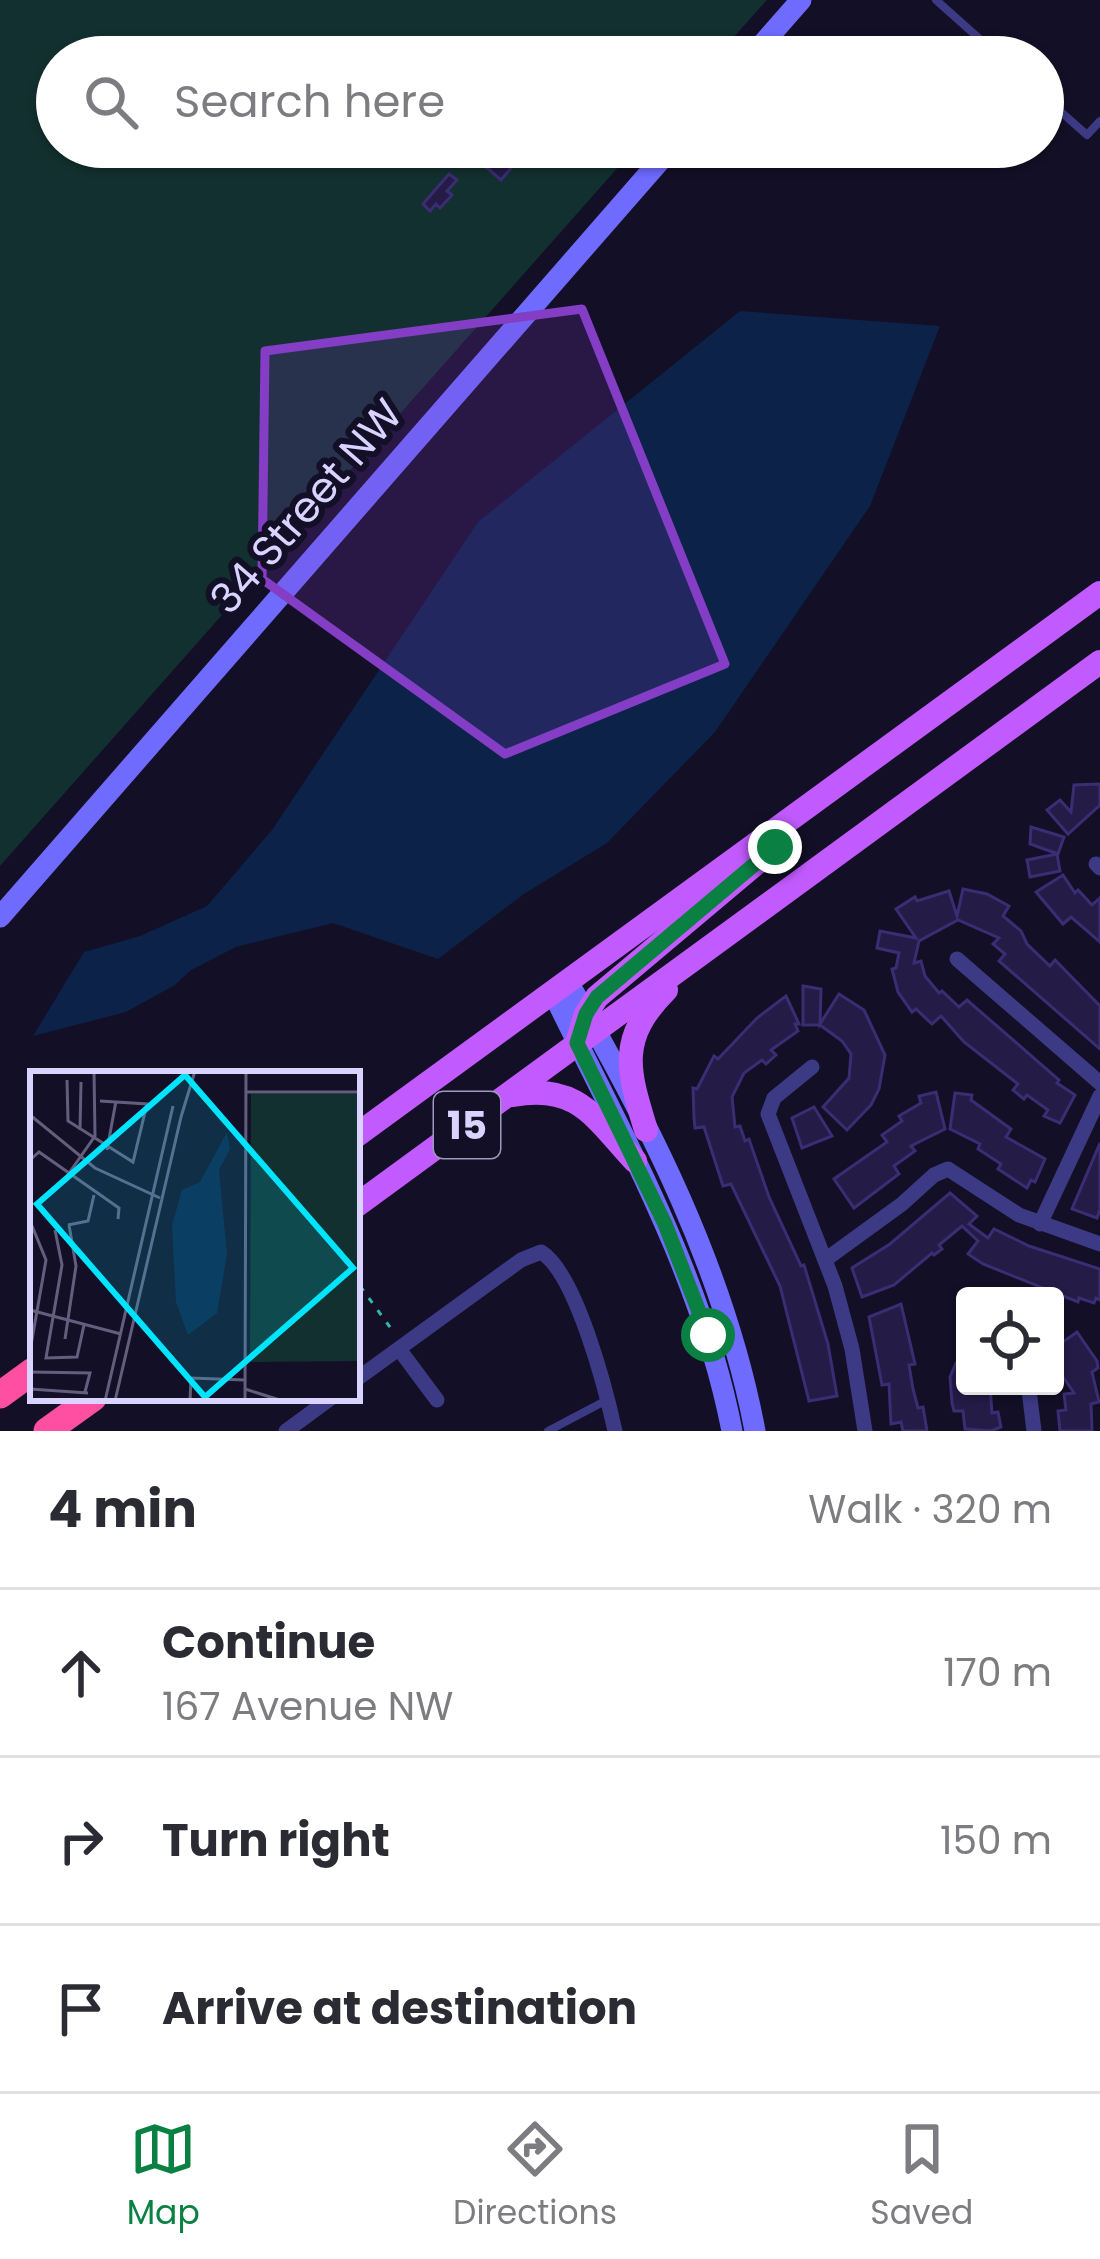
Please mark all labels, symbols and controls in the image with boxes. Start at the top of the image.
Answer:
search box [36,36,1064,168]
icon: search [78,69,144,135]
text: Search here [174,70,445,133]
street label: 34 Street NW [196,386,416,626]
route end [748,820,802,874]
inset map [30,1071,360,1401]
road number: 15 [434,1092,500,1158]
map controls [956,1287,1064,1395]
button: locate [956,1287,1064,1395]
route start [681,1308,735,1362]
text: 4 min [48,1473,197,1545]
text: Walk · 320 m [808,1482,1052,1537]
text: Continue [162,1611,375,1674]
icon: ahead [48,1640,114,1706]
text: 170 m [943,1645,1052,1700]
text: 167 Avenue NW [162,1679,453,1734]
icon: right [48,1808,114,1874]
text: Turn right [162,1809,390,1872]
text: 150 m [940,1813,1052,1868]
icon: arrive [48,1976,114,2042]
text: Arrive at destination [162,1977,637,2040]
tab: Map [127,2116,200,2238]
tab: Directions [453,2116,617,2238]
tab: Saved [870,2116,973,2238]

